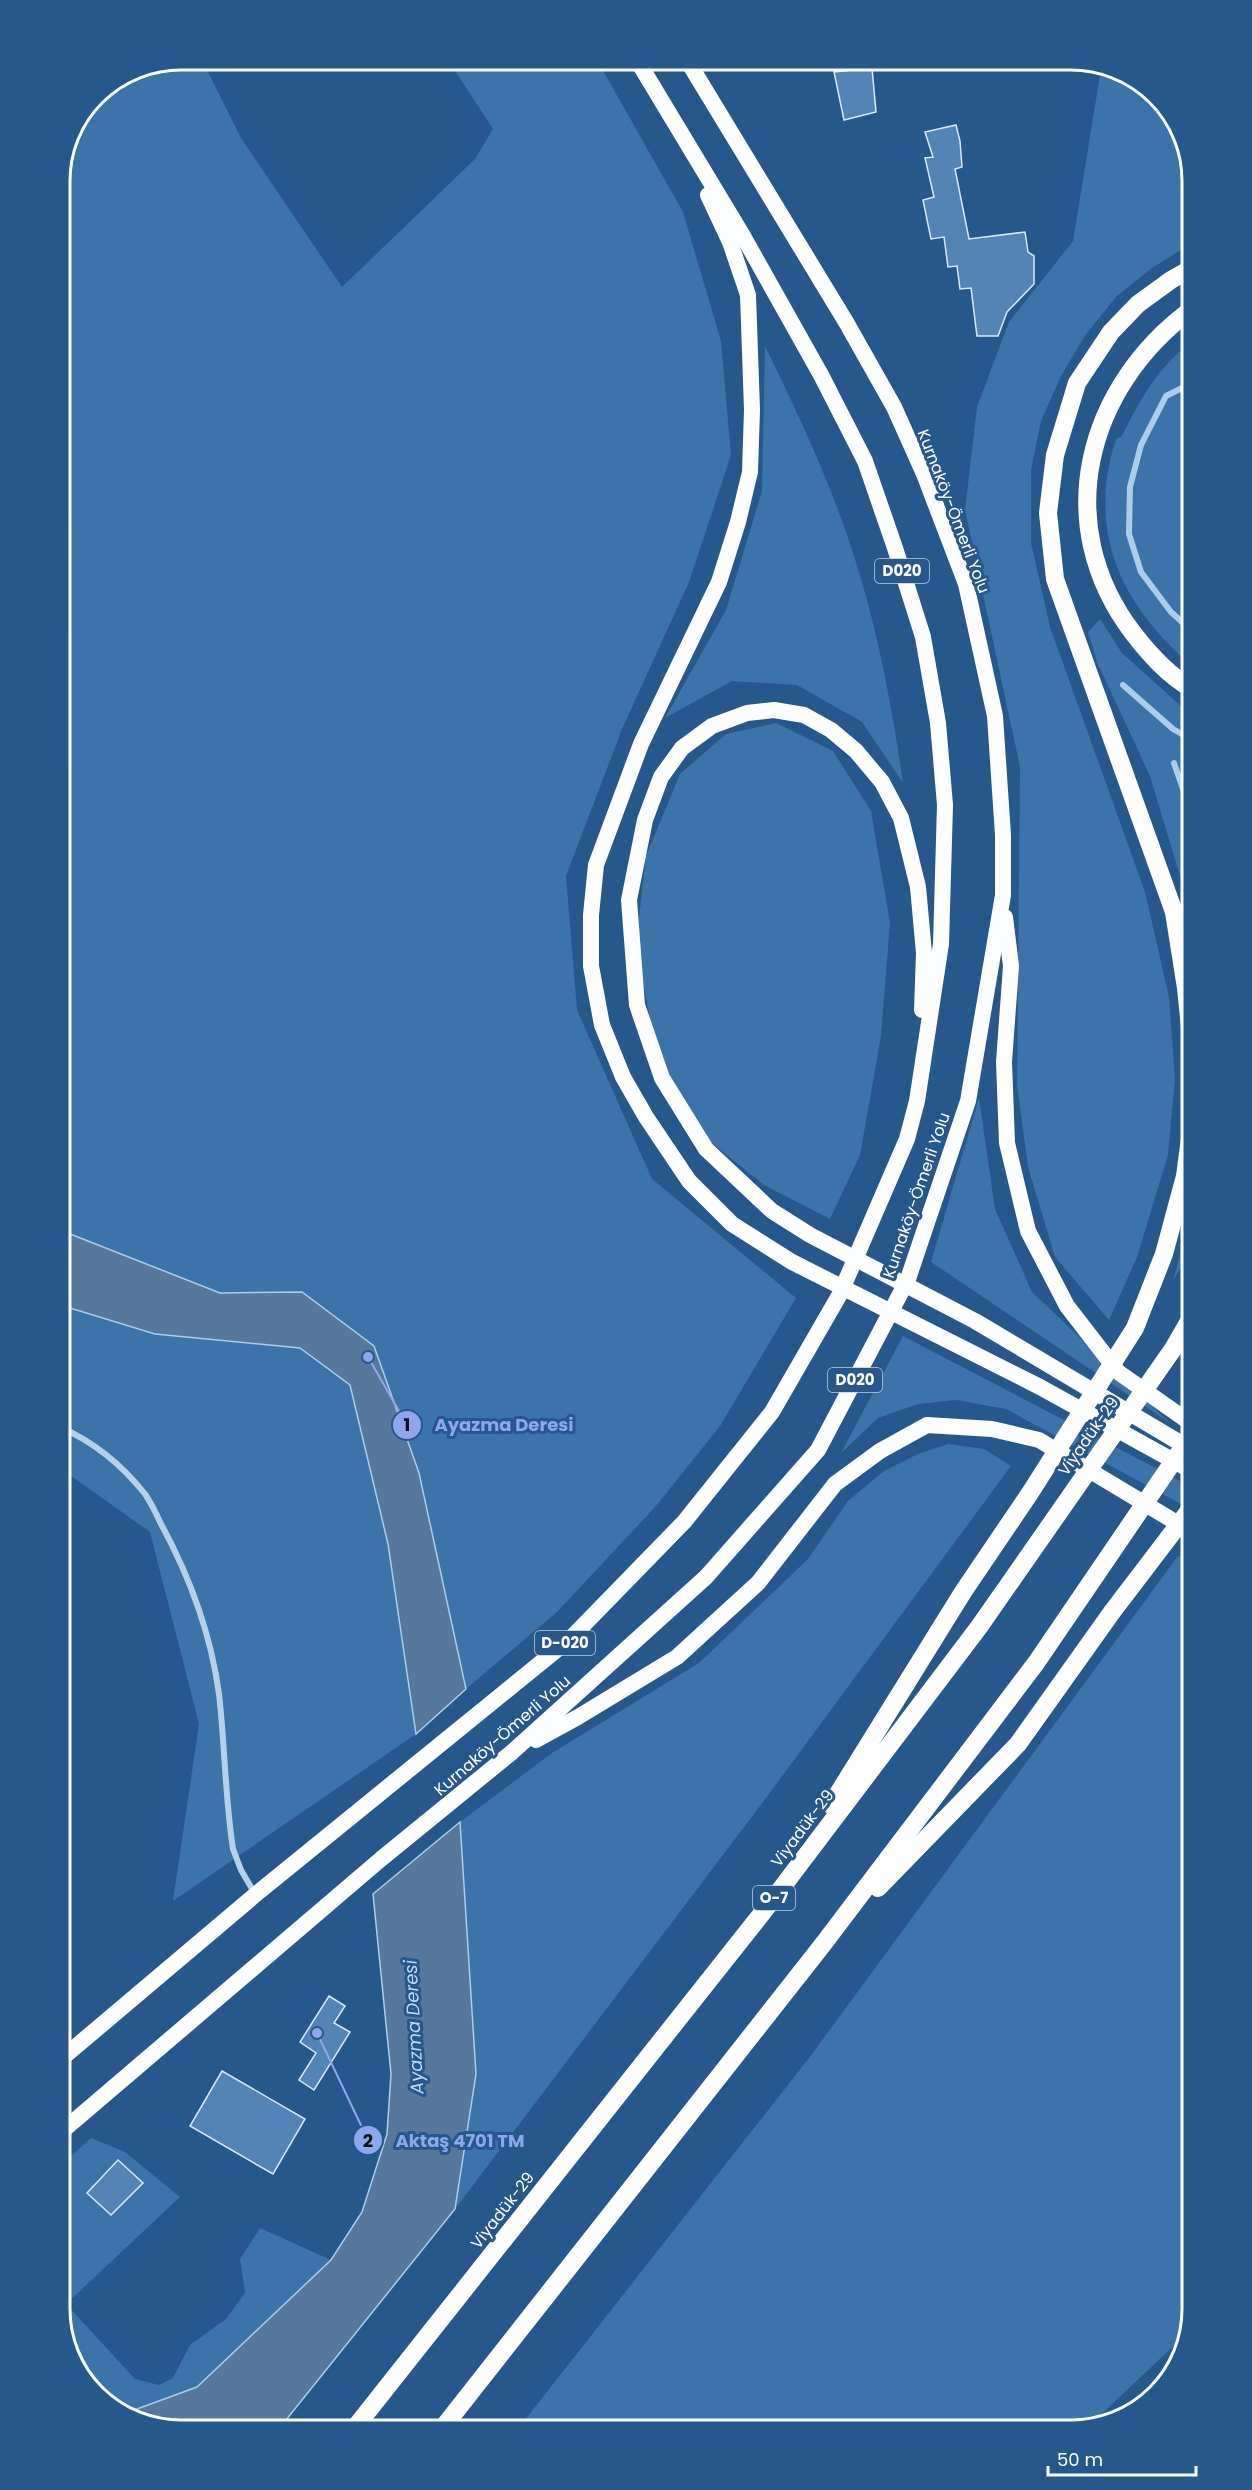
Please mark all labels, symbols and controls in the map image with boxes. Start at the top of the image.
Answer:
street label: Kurnaköy-Ömerli Yolu [912,426,995,597]
road number: D020 [875,559,929,583]
street label: Kurnaköy-Ömerli Yolu [877,1109,956,1281]
road number: D020 [828,1368,882,1392]
street label: Viyadük-29 [1053,1392,1124,1481]
callout: Ayazma Deresi [392,1407,585,1443]
text: 1 [404,1412,410,1437]
text: Ayazma Deresi [434,1412,574,1437]
road number: D-020 [535,1631,595,1655]
street label: Kurnaköy-Ömerli Yolu [429,1670,576,1801]
street label: Viyadük-29 [766,1785,839,1872]
road number: O-7 [753,1886,795,1910]
water label: Ayazma Deresi [397,1959,430,2096]
callout: Aktaş 4701 TM [353,2122,536,2158]
text: 2 [363,2128,373,2153]
text: Aktaş 4701 TM [395,2128,525,2153]
street label: Viyadük-29 [465,2167,540,2254]
scale bar [1048,2439,1196,2477]
text: 50 m [1057,2447,1103,2472]

